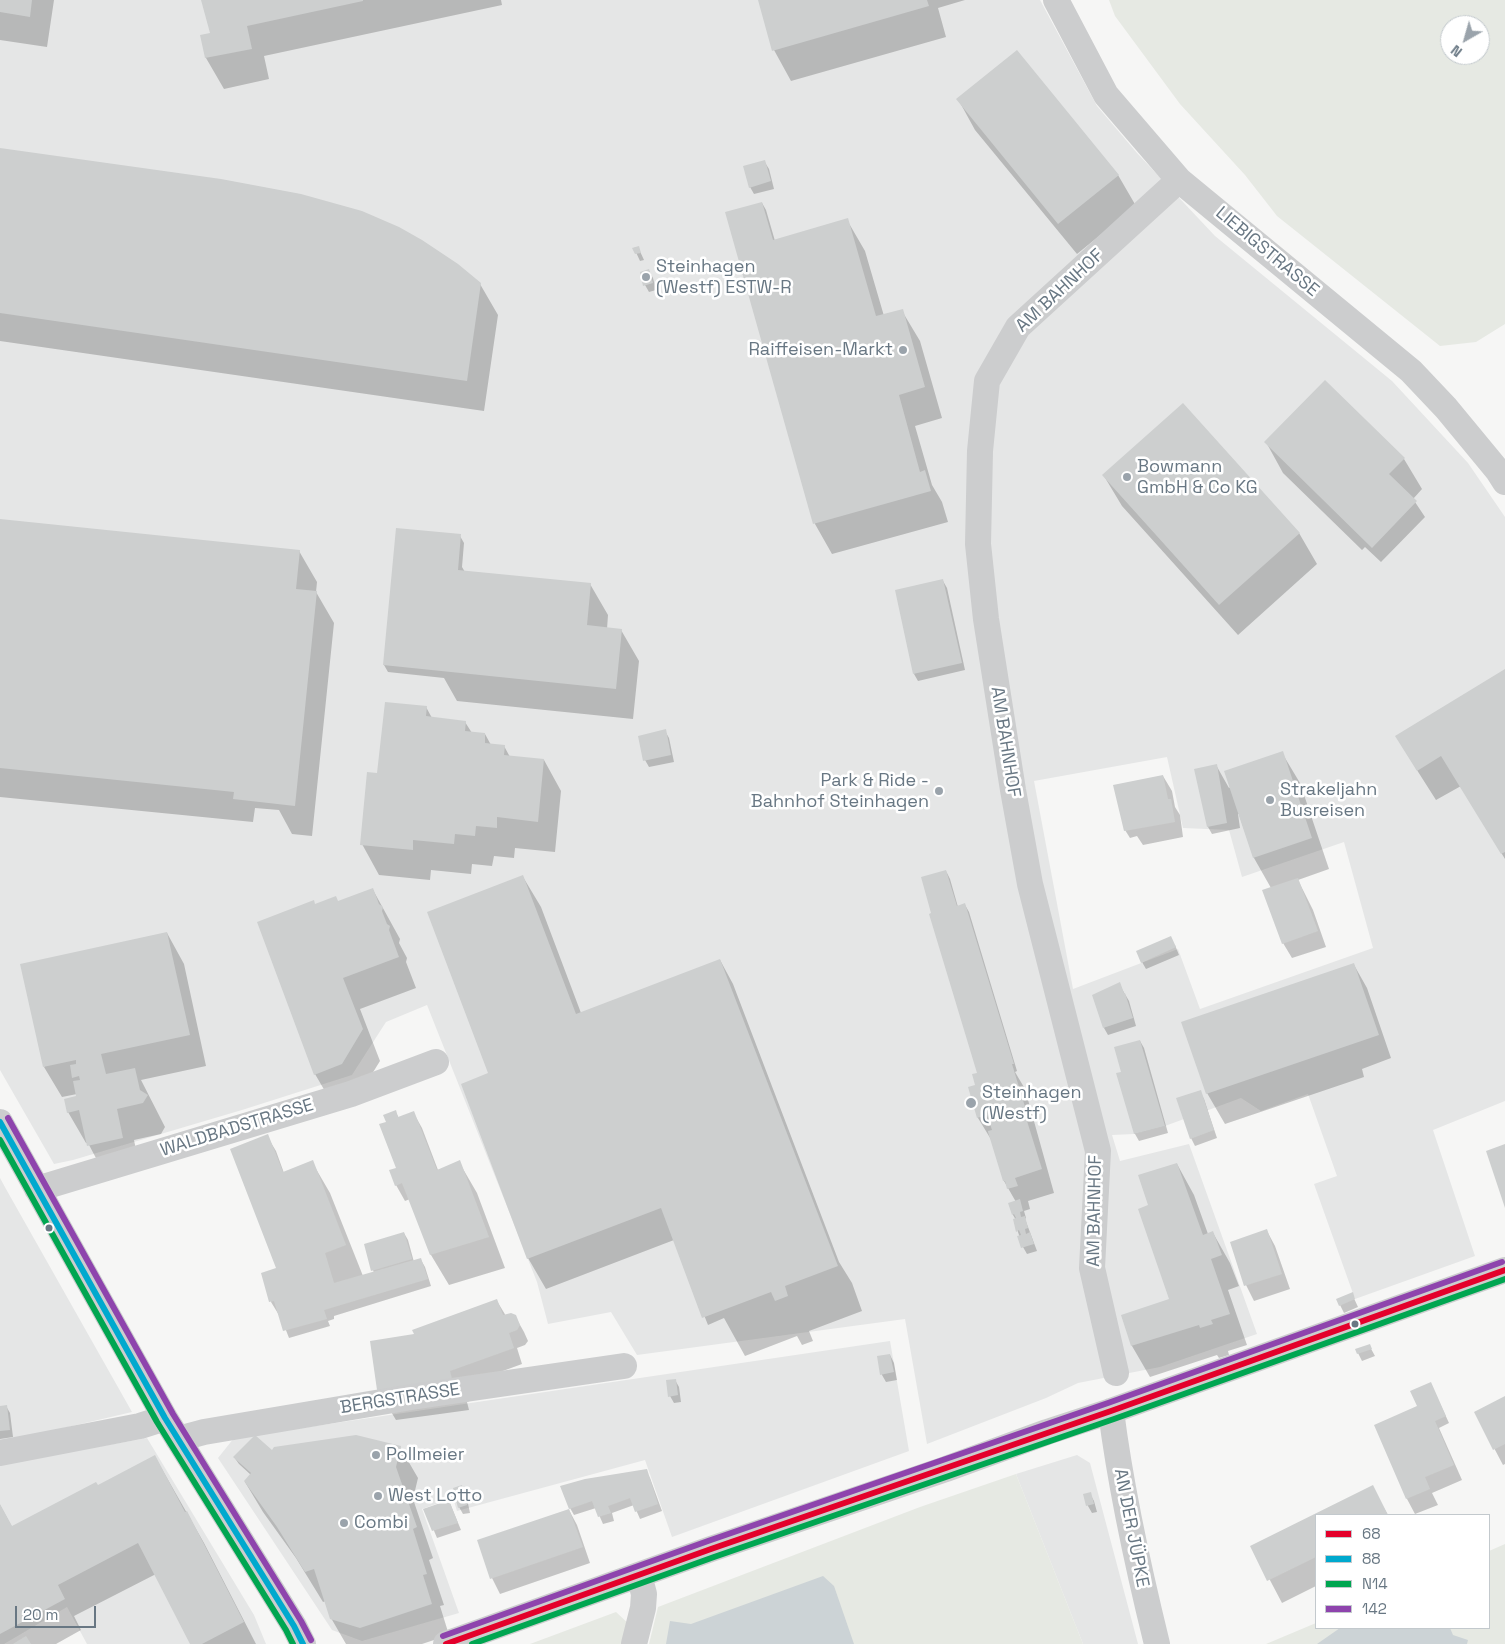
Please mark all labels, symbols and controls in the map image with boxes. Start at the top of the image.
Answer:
north arrow [1440,15,1490,65]
text: N [1447,41,1466,61]
street label: LIEBIGSTRASSE [1211,202,1323,302]
street label: AM BAHNHOF [1012,245,1108,337]
place label: Steinhagen (Westf) ESTW-R [656,256,792,298]
marker: Steinhagen (Westf) ESTW-R [640,271,652,283]
place label: Raiffeisen-Markt [748,339,893,361]
marker: Raiffeisen-Markt [897,344,909,356]
place label: Bowmann GmbH & Co KG [1137,456,1258,498]
marker: Bowmann GmbH & Co KG [1121,471,1133,483]
street label: AM BAHNHOF [986,685,1024,799]
place label: Park & Ride - Bahnhof Steinhagen [751,770,929,812]
place label: Strakeljahn Busreisen [1280,779,1377,822]
marker: Park & Ride - Bahnhof Steinhagen [933,785,945,797]
marker: Strakeljahn Busreisen [1264,794,1276,806]
place label: Steinhagen (Westf) [982,1082,1081,1124]
street label: WALDBADSTRASSE [158,1094,316,1162]
marker: Steinhagen (Westf) [964,1096,978,1110]
street label: AM BAHNHOF [1083,1155,1107,1267]
unlabelled marker [44,1223,54,1233]
unlabelled marker [1350,1319,1360,1329]
street label: BERGSTRASSE [338,1379,462,1419]
place label: Pollmeier [386,1444,464,1466]
marker: Pollmeier [370,1449,382,1461]
street label: AN DER JÜPKE [1109,1467,1153,1589]
place label: West Lotto [388,1485,482,1507]
marker: West Lotto [372,1490,384,1502]
place label: Combi [354,1512,408,1534]
legend [1315,1514,1490,1629]
marker: Combi [338,1517,350,1529]
text: 68 [1362,1524,1381,1543]
text: 88 [1362,1549,1381,1568]
text: N14 [1362,1574,1388,1593]
scale bar [18,1596,99,1628]
text: 142 [1362,1599,1387,1618]
text: 20 m [23,1605,58,1624]

